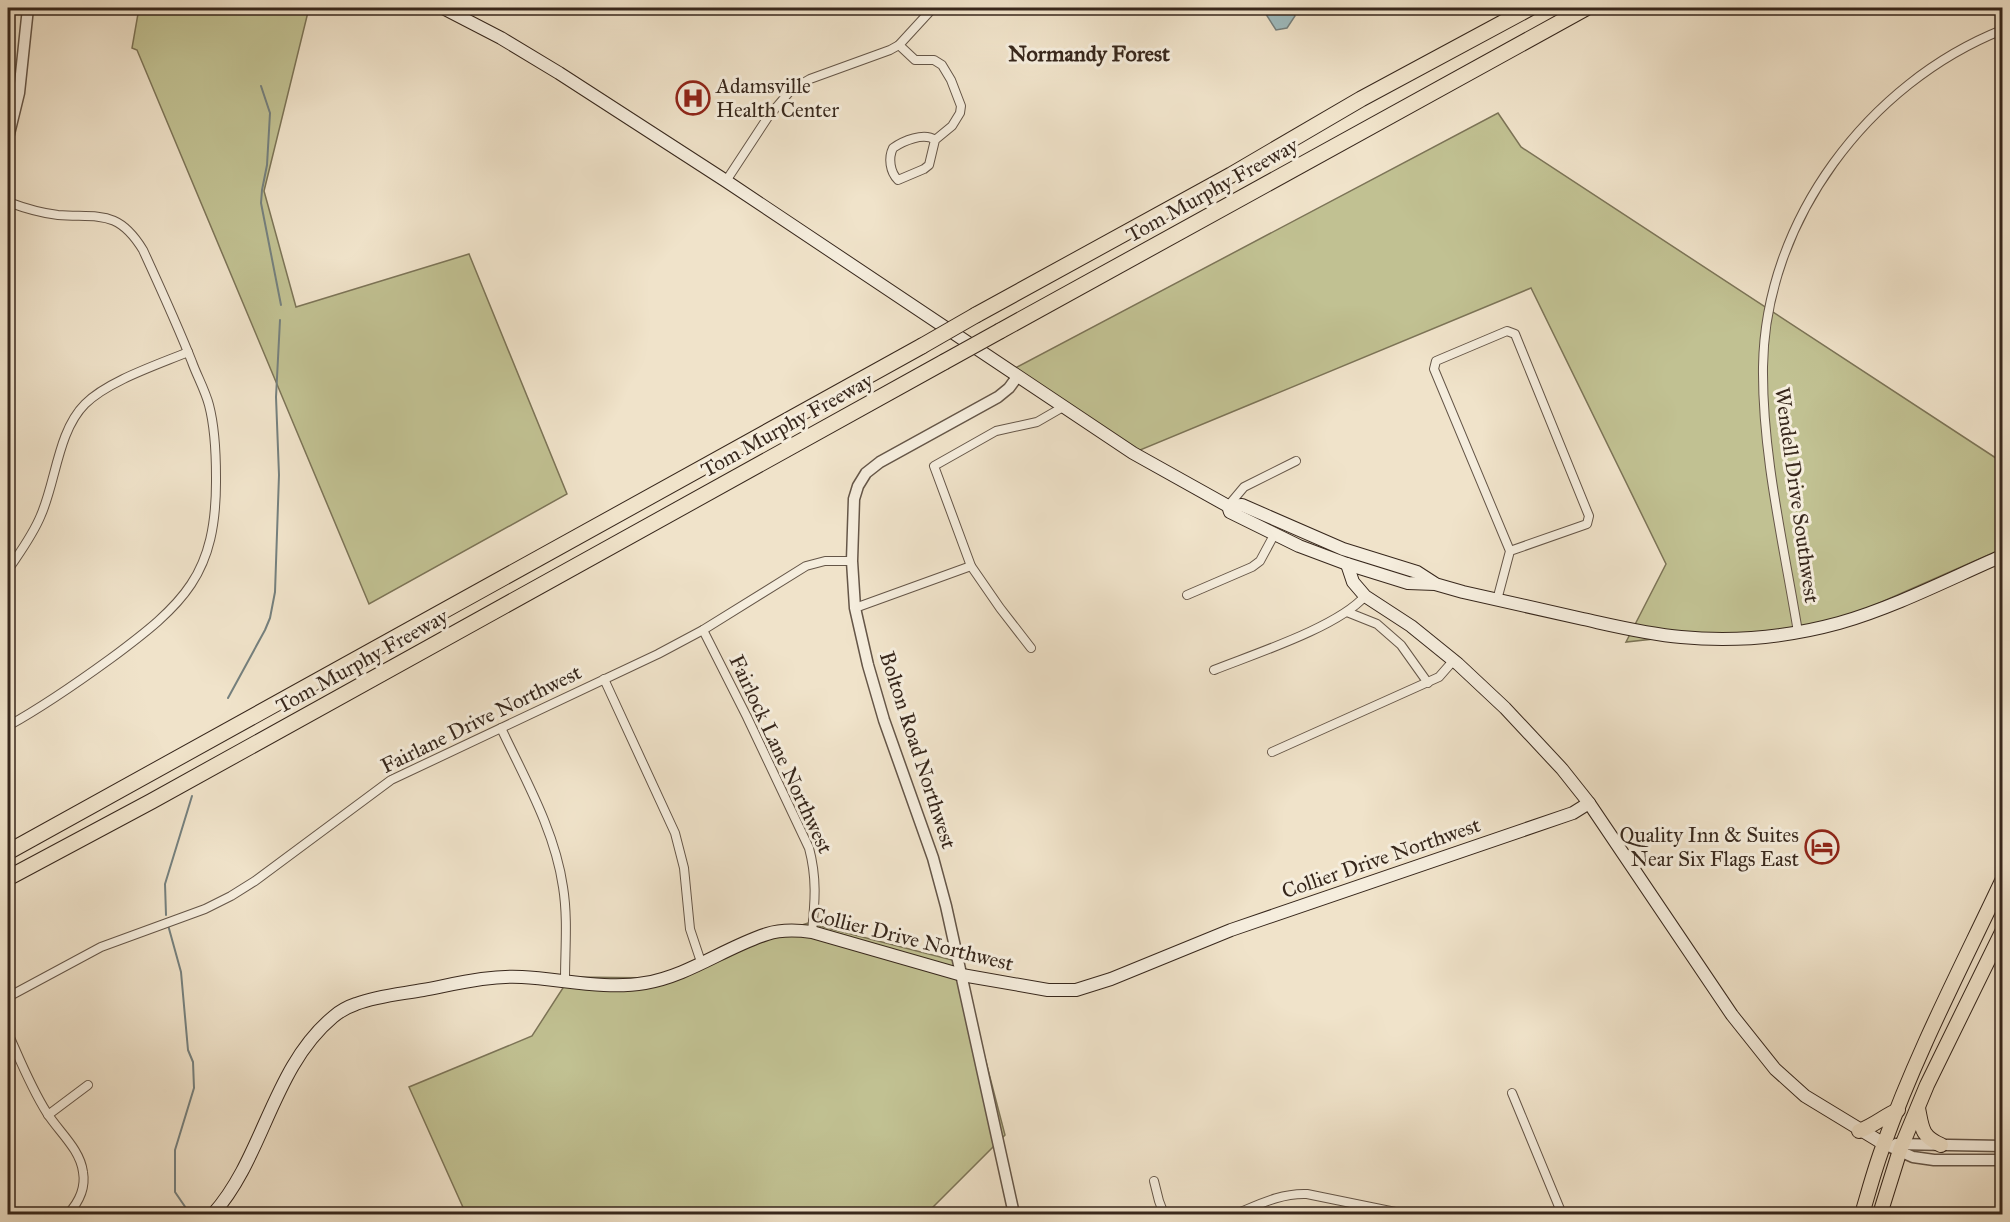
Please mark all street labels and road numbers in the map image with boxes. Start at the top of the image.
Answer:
street label: Tom Murphy Freeway [1121,131,1304,248]
street label: Tom Murphy Freeway [696,366,879,483]
street label: Wendell Drive Southwest [1769,385,1825,605]
street label: Tom Murphy Freeway [271,602,454,719]
street label: Bolton Road Northwest [874,648,962,852]
street label: Fairlock Lane Northwest [723,650,839,858]
street label: Fairlane Drive Northwest [376,659,586,779]
street label: Collier Drive Northwest [1278,812,1484,904]
street label: Collier Drive Northwest [808,901,1017,977]

